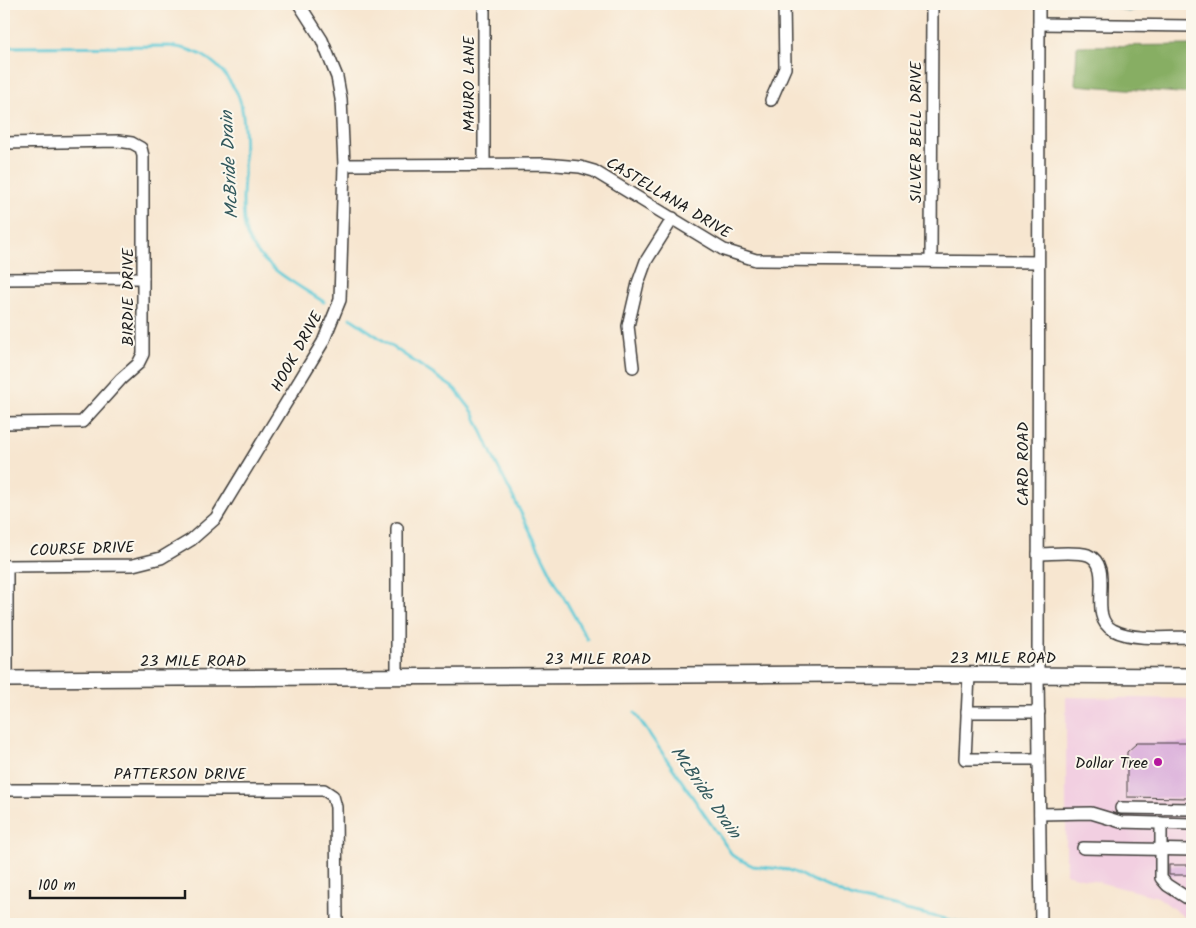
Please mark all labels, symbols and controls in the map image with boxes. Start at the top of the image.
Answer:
street label: MAURO LANE [457,35,482,132]
street label: SILVER BELL DRIVE [904,60,929,203]
water label: McBride Drain [213,109,248,220]
street label: CASTELLANA DRIVE [601,151,736,246]
street label: BIRDIE DRIVE [116,247,141,346]
street label: HOOK DRIVE [265,306,330,397]
street label: CARD ROAD [1011,422,1036,506]
street label: COURSE DRIVE [29,535,136,564]
street label: 23 MILE ROAD [950,646,1056,671]
street label: 23 MILE ROAD [545,647,651,672]
street label: 23 MILE ROAD [140,649,246,674]
water label: McBride Drain [662,740,748,847]
place label: Dollar Tree [1075,751,1148,776]
marker: Dollar Tree [1152,756,1164,768]
street label: PATTERSON DRIVE [114,762,247,787]
scale bar [30,868,185,900]
text: 100 m [38,874,76,898]

